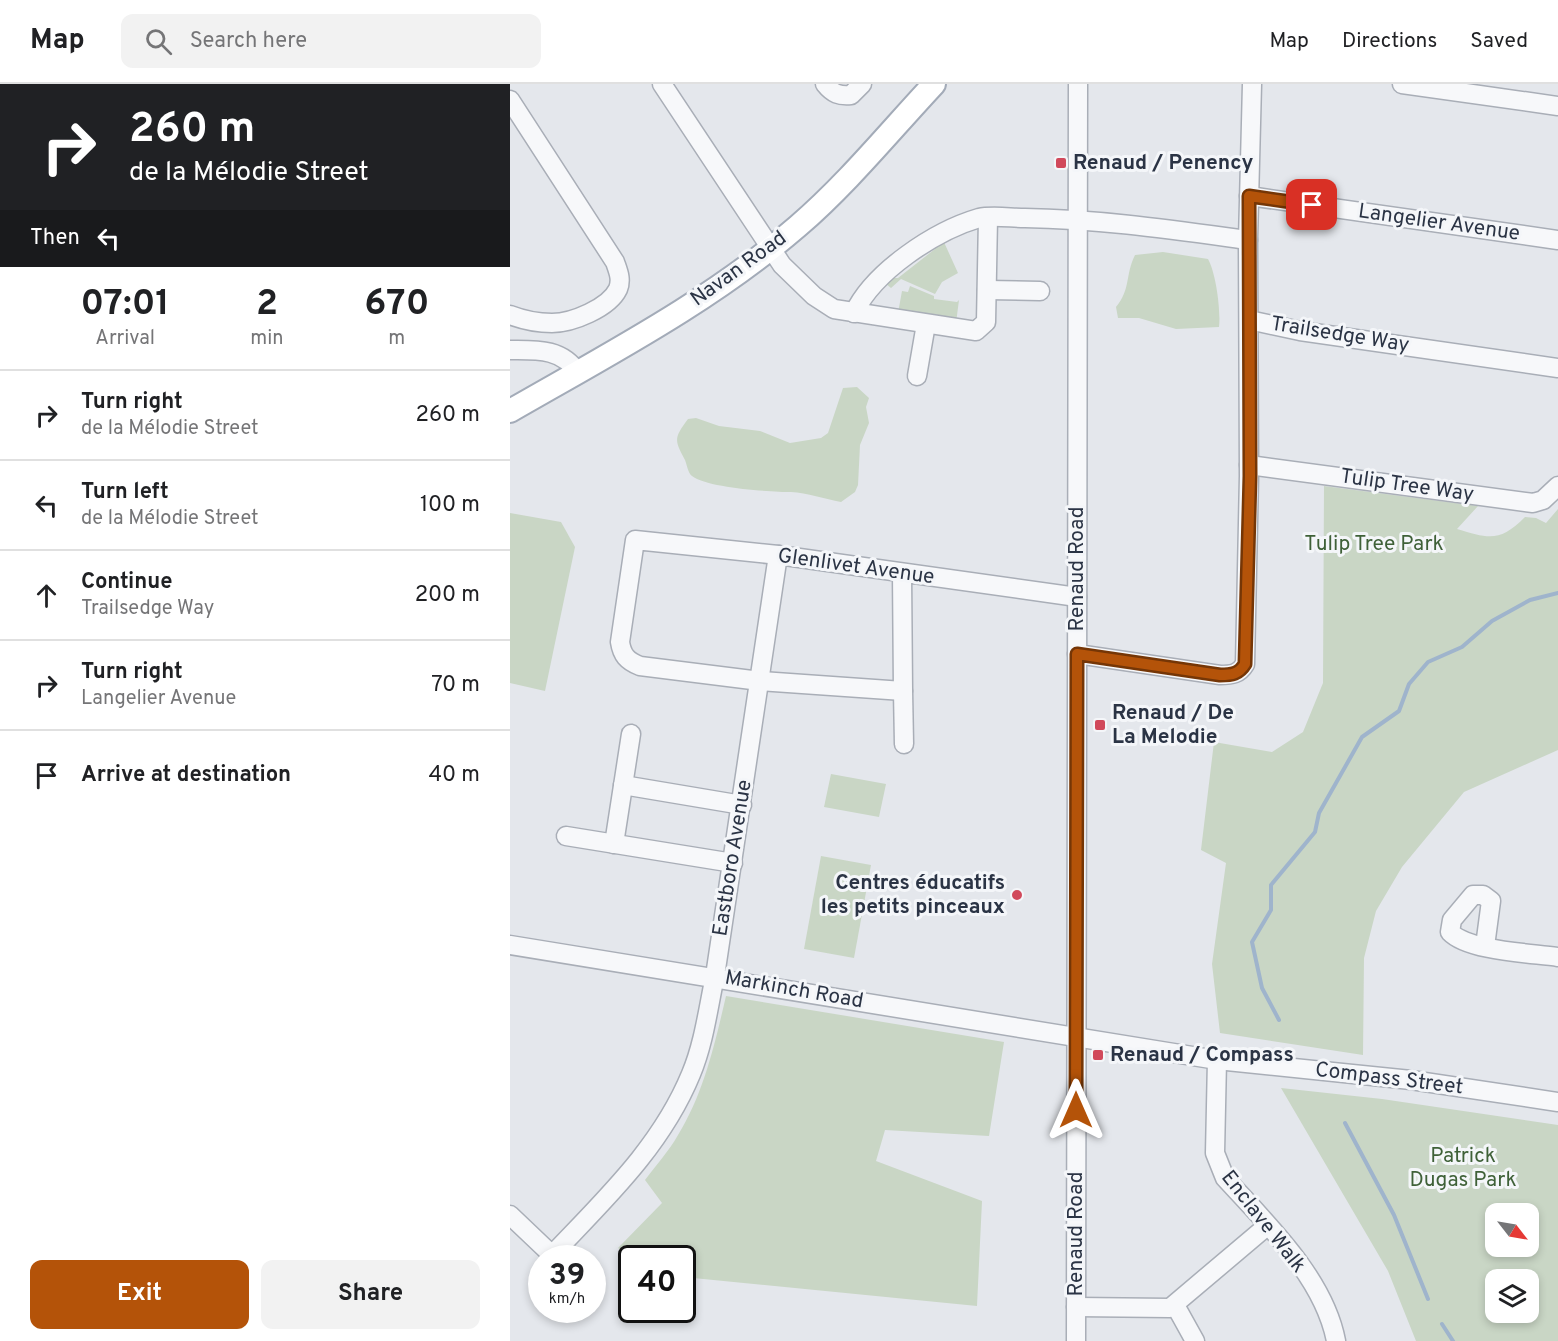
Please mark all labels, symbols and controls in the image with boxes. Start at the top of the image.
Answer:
search box [121,14,541,68]
text: Map [30,23,85,59]
icon: search [142,25,175,58]
text: Search here [190,28,307,55]
text: Map [1269,28,1309,55]
text: Directions [1342,28,1437,55]
text: Saved [1470,28,1528,55]
text: 260 m [129,104,255,157]
icon: right [30,108,108,186]
place label: Renaud / Penency [1073,150,1254,177]
text: de la Mélodie Street [129,156,369,190]
marker: Renaud / Penency [1054,156,1068,170]
pin [1286,179,1337,230]
icon: arrive [1295,188,1328,221]
street label: Langelier Avenue [1356,198,1522,248]
icon: left [92,222,125,255]
text: Then [30,225,80,252]
street label: Navan Road [686,225,792,313]
text: 07:01 [81,282,170,328]
text: 2 [256,282,278,328]
text: 670 [364,282,429,328]
street label: Trailsedge Way [1269,311,1411,359]
text: Arrival [95,326,155,352]
text: min [250,326,284,352]
text: m [388,326,405,352]
text: Turn right [81,389,183,416]
icon: right [30,399,63,432]
text: 260 m [415,402,480,429]
text: de la Mélodie Street [81,416,259,442]
street label: Tulip Tree Way [1338,463,1476,509]
text: Turn left [81,479,169,506]
icon: left [30,489,63,522]
text: 100 m [420,492,480,519]
text: de la Mélodie Street [81,506,259,532]
street label: Renaud Road [1064,507,1091,632]
park label: Tulip Tree Park [1304,531,1444,558]
street label: Glenlivet Avenue [776,543,936,591]
text: Continue [81,569,172,596]
icon: ahead [30,579,63,612]
text: 200 m [415,582,480,609]
text: Trailsedge Way [81,596,214,622]
text: Turn right [81,659,183,686]
icon: right [30,669,63,702]
text: 70 m [431,672,480,699]
text: Langelier Avenue [81,686,236,712]
place label: Renaud / De La Melodie [1112,700,1234,751]
marker: Renaud / De La Melodie [1093,718,1107,732]
icon: arrive [30,759,63,792]
text: Arrive at destination [81,762,291,789]
text: 40 m [428,762,480,789]
street label: Eastboro Avenue [707,778,759,938]
place label: Centres éducatifs les petits pinceaux [821,870,1005,921]
marker: Centres éducatifs les petits pinceaux [1010,888,1024,902]
street label: Markinch Road [723,965,865,1015]
place label: Renaud / Compass [1110,1042,1294,1069]
marker: Renaud / Compass [1091,1048,1105,1062]
street label: Compass Street [1313,1057,1465,1101]
position arrow [1044,1078,1108,1142]
park label: Patrick Dugas Park [1409,1143,1517,1194]
street label: Enclave Walk [1215,1165,1311,1279]
street label: Renaud Road [1063,1172,1090,1297]
north arrow [1485,1203,1539,1257]
map controls [1485,1203,1539,1323]
speed limit sign: 40 [618,1245,696,1323]
text: 39 [549,1258,585,1295]
button: Exit [30,1260,249,1329]
button: Share [261,1260,480,1329]
button: layers [1485,1269,1539,1323]
text: km/h [549,1290,585,1309]

